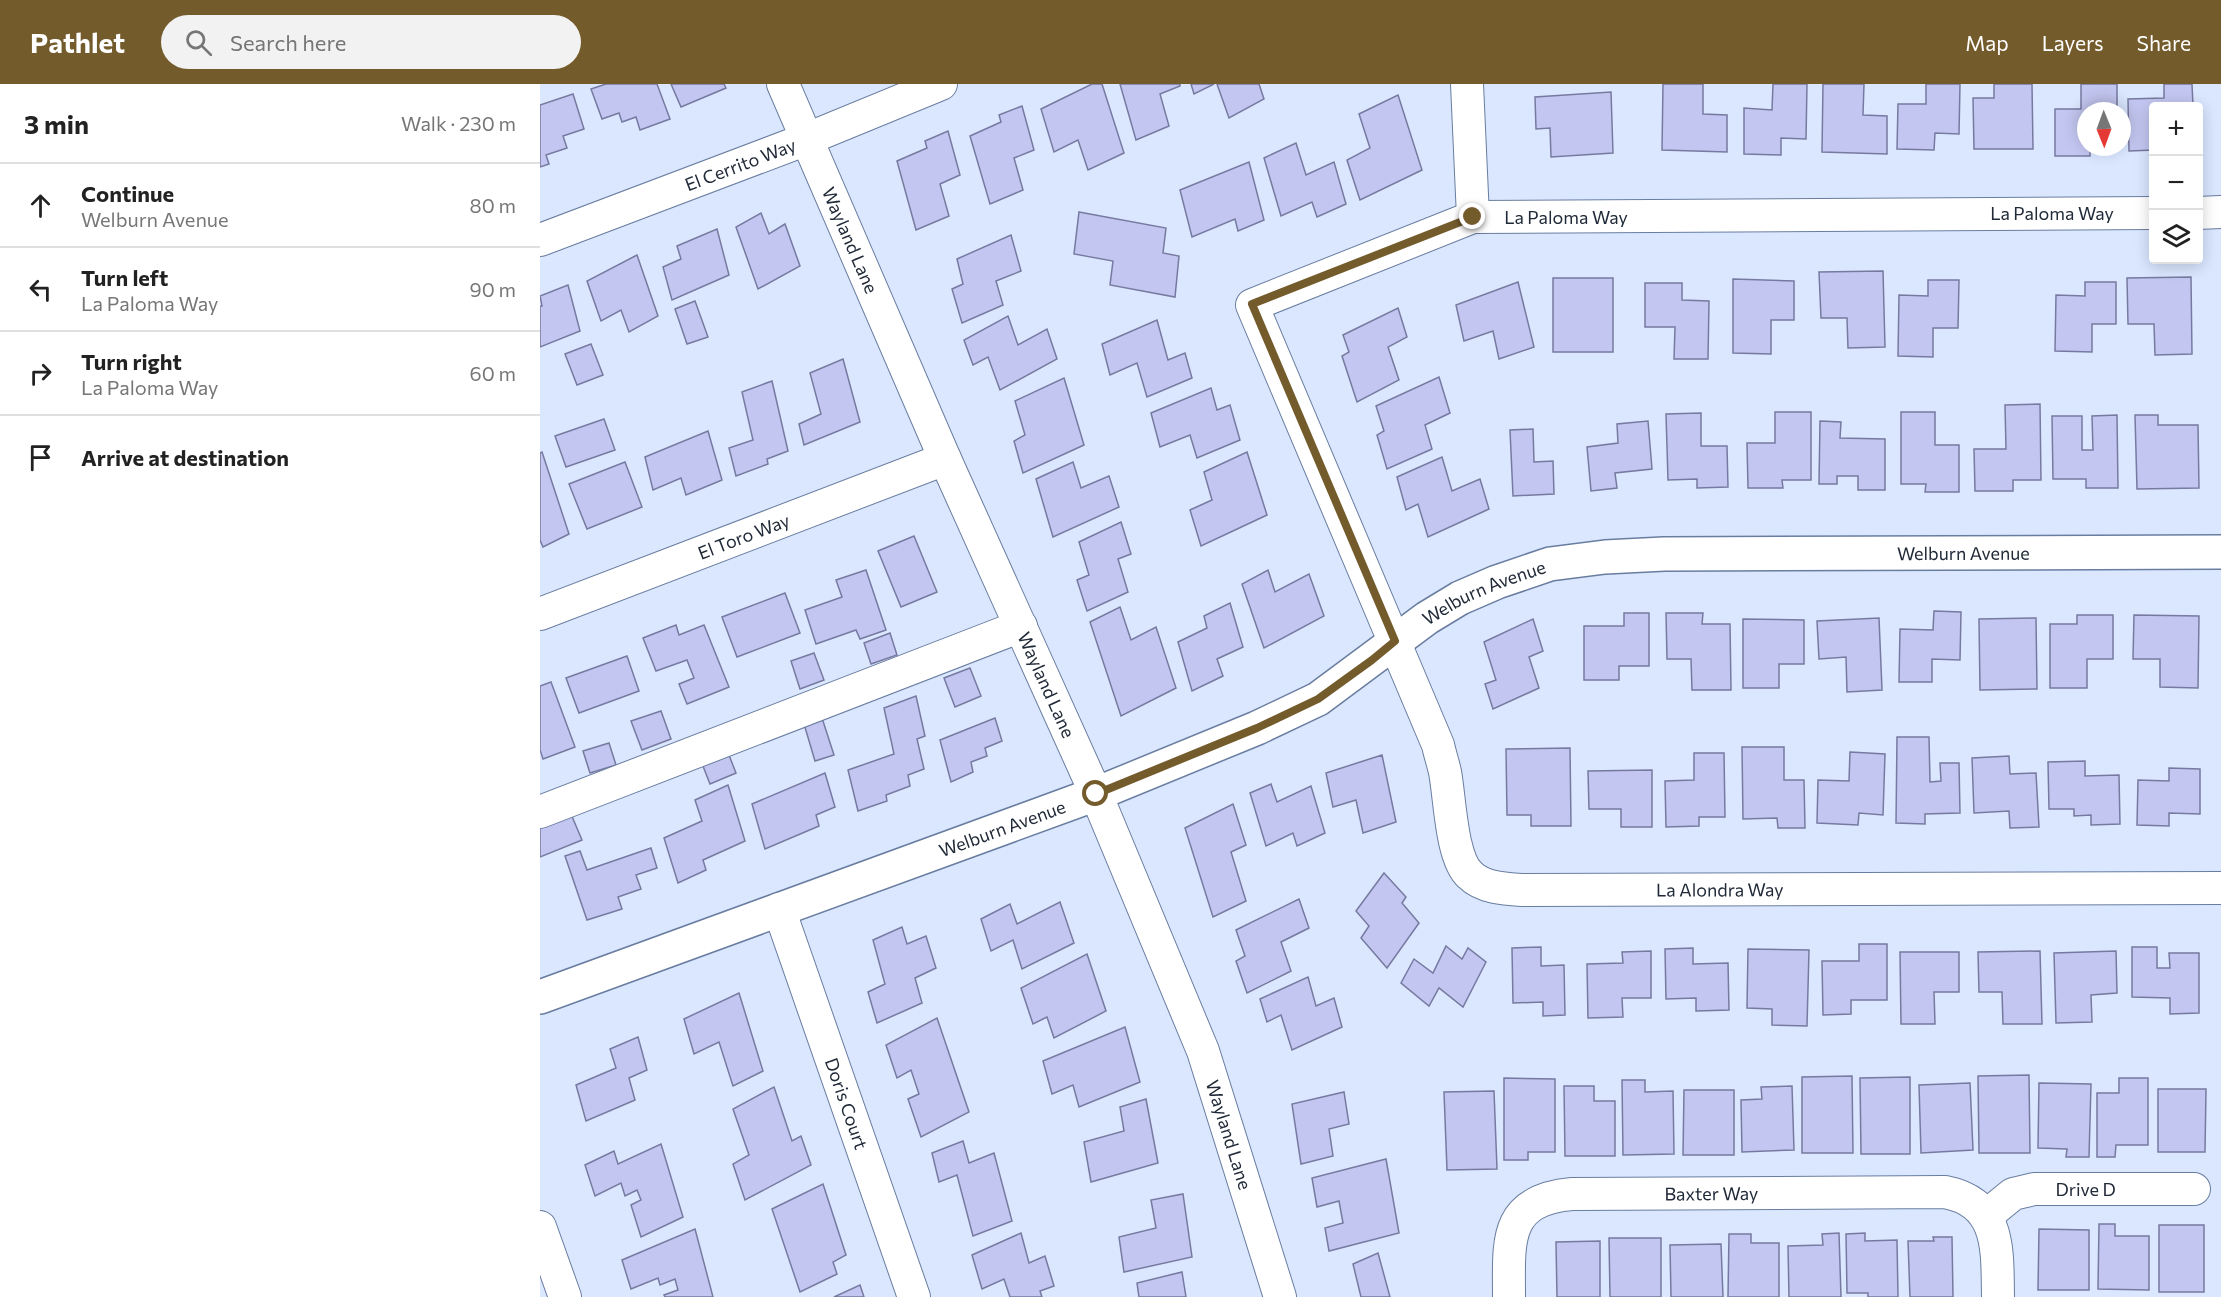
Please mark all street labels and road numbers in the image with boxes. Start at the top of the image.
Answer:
street label: El Cerrito Way [682,133,799,195]
street label: Wayland Lane [818,184,883,297]
street label: La Paloma Way [1990,202,2114,224]
street label: La Paloma Way [1504,206,1628,228]
street label: El Toro Way [695,509,793,564]
street label: Welburn Avenue [1897,542,2030,564]
street label: Welburn Avenue [1418,555,1548,629]
street label: Wayland Lane [1013,628,1080,741]
street label: Welburn Avenue [936,795,1068,861]
street label: La Alondra Way [1656,878,1784,901]
street label: Doris Court [821,1055,873,1152]
street label: Wayland Lane [1202,1077,1257,1192]
street label: Drive D [2055,1178,2116,1200]
street label: Baxter Way [1664,1182,1758,1205]

